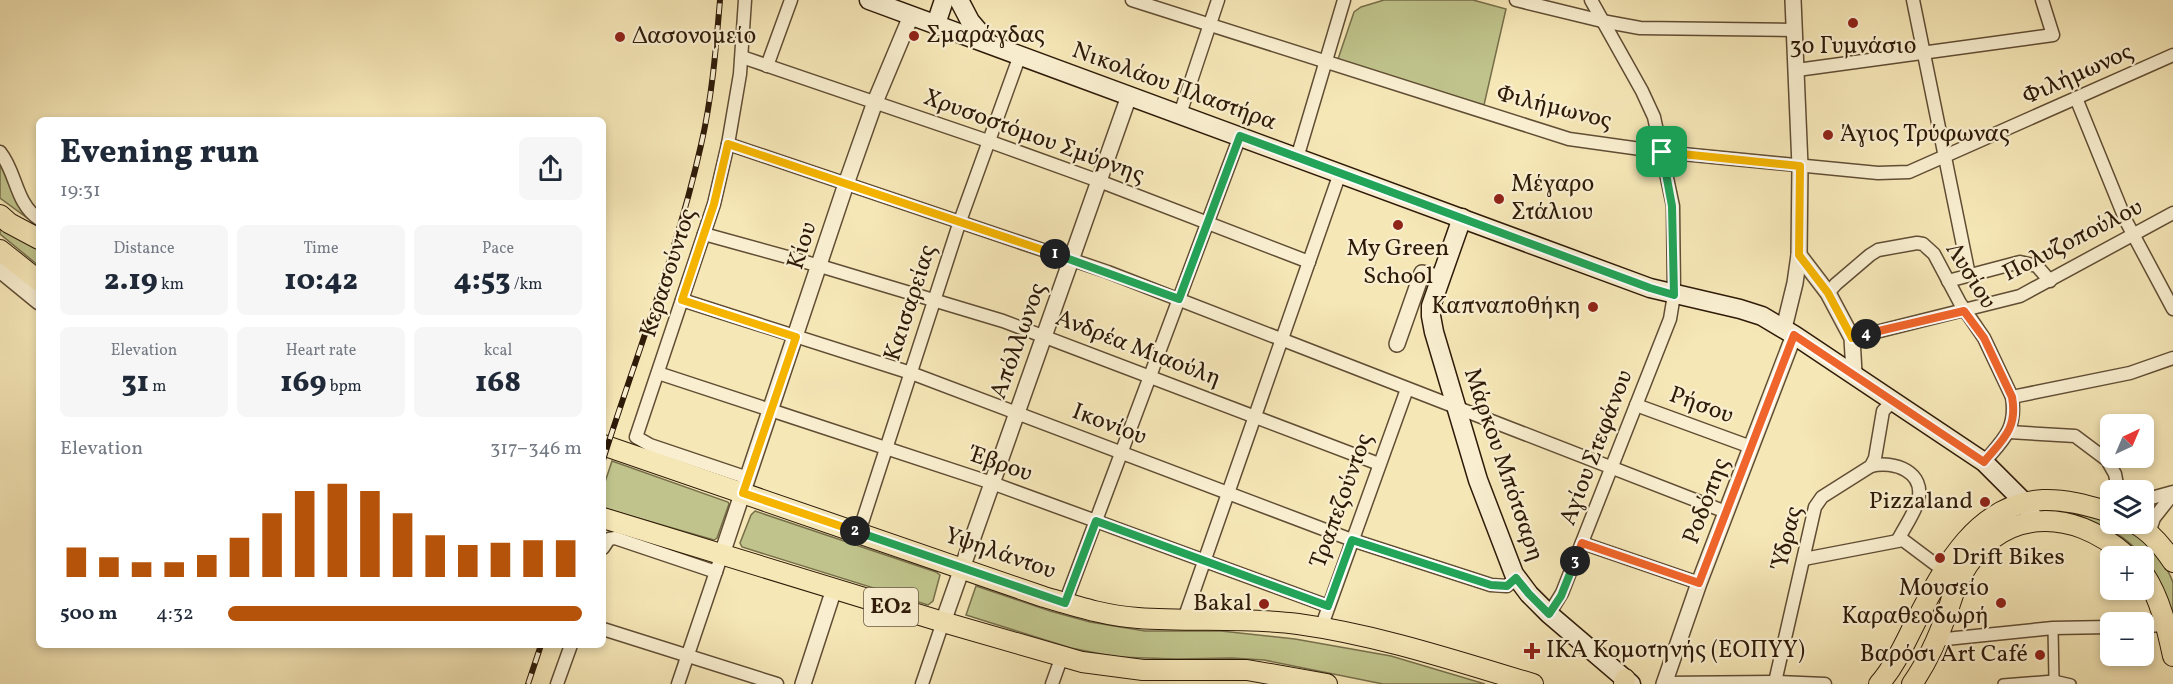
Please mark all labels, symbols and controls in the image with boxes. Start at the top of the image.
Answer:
marker: 3ο Γυμνάσιο [1846,16,1860,30]
place label: Σμαράγδας [926,19,1045,53]
place label: Δασονομείο [632,20,756,54]
marker: Σμαράγδας [907,29,921,43]
marker: Δασονομείο [613,30,627,44]
place label: 3ο Γυμνάσιο [1790,30,1916,64]
street label: Νικολάου Πλαστήρα [1067,34,1281,140]
street label: Φιλήμωνος [2017,35,2139,115]
street label: Φιλήμωνος [1493,77,1615,139]
street label: Χρυσοστόμου Σμύρνης [919,81,1149,193]
place label: Άγιος Τρύφωνας [1840,118,2010,152]
pin [1636,126,1687,177]
marker: Άγιος Τρύφωνας [1821,128,1835,142]
text: Evening run [60,131,259,177]
icon: arrive [1645,135,1678,168]
button: share [519,137,582,200]
place label: Μέγαρο Στάλιου [1511,168,1594,230]
text: 19:31 [60,177,101,205]
street label: Πολυζοπούλου [1997,191,2149,291]
marker: Μέγαρο Στάλιου [1492,192,1506,206]
street label: Κερασούντος [632,204,706,342]
street label: Κίου [779,218,827,274]
marker: My Green School [1391,218,1405,232]
place label: My Green School [1347,232,1449,294]
street label: Λυσίου [1936,236,2004,316]
text: Distance [113,238,175,260]
text: Time [303,238,339,260]
text: Pace [482,238,514,260]
pin: 1 [1040,239,1070,269]
street label: Καισαρείας [876,240,946,366]
text: 1 [1052,243,1058,265]
text: 2.19 [104,260,158,302]
text: 10:42 [284,260,358,302]
text: 4:53 [454,260,511,302]
text: km [158,274,184,296]
text: /km [511,274,542,296]
street label: Απόλλωνος [982,278,1056,404]
place label: Καπναποθήκη [1431,290,1581,324]
marker: Καπναποθήκη [1586,300,1600,314]
street label: Ανδρέα Μιαούλη [1050,302,1226,396]
pin: 4 [1851,319,1881,349]
text: 4 [1861,323,1871,345]
text: Elevation [111,340,177,362]
text: Heart rate [286,340,356,362]
text: kcal [484,340,512,362]
text: 31 [122,362,149,404]
text: 169 [280,362,326,404]
text: 168 [475,362,521,404]
street label: Μάρκου Μπότσαρη [1454,364,1552,566]
street label: Αγίου Στεφάνου [1552,365,1642,531]
text: m [149,376,166,398]
text: bpm [326,376,362,398]
street label: Ρήσου [1664,379,1738,433]
street label: Ικονίου [1067,395,1151,455]
north arrow [2100,414,2154,468]
map controls [2100,414,2154,666]
street label: Τραπεζούντος [1302,429,1382,573]
text: Elevation [60,435,143,463]
text: 317–346 m [490,435,582,463]
street label: Έβρου [964,438,1037,491]
street label: Ροδόπης [1675,453,1739,549]
button: layers [2100,480,2154,534]
place label: Pizzaland [1869,485,1973,519]
marker: Pizzaland [1978,495,1992,509]
street label: Ύδρας [1763,503,1812,574]
pin: 2 [840,516,870,546]
street label: Υψηλάντου [940,519,1060,589]
text: 2 [851,520,859,542]
place label: Drift Bikes [1952,541,2065,575]
pin: 3 [1560,546,1590,576]
button: + [2100,546,2154,600]
text: 3 [1571,550,1579,572]
marker: Drift Bikes [1933,551,1947,565]
place label: Μουσείο Καραθεοδωρή [1841,572,1989,634]
place label: Bakal [1193,587,1252,621]
road number: ΕΟ2 [864,588,918,626]
marker: Μουσείο Καραθεοδωρή [1994,596,2008,610]
marker: Bakal [1257,597,1271,611]
text: 500 m [60,600,118,628]
text: 4:32 [156,600,194,628]
button: − [2100,612,2154,666]
place label: ΙΚΑ Κομοτηνής (ΕΟΠΥΥ) [1546,634,1805,668]
place label: Βαρόσι Art Café [1860,638,2028,672]
marker: ΙΚΑ Κομοτηνής (ΕΟΠΥΥ) [1523,642,1541,660]
marker: Βαρόσι Art Café [2033,648,2047,662]

